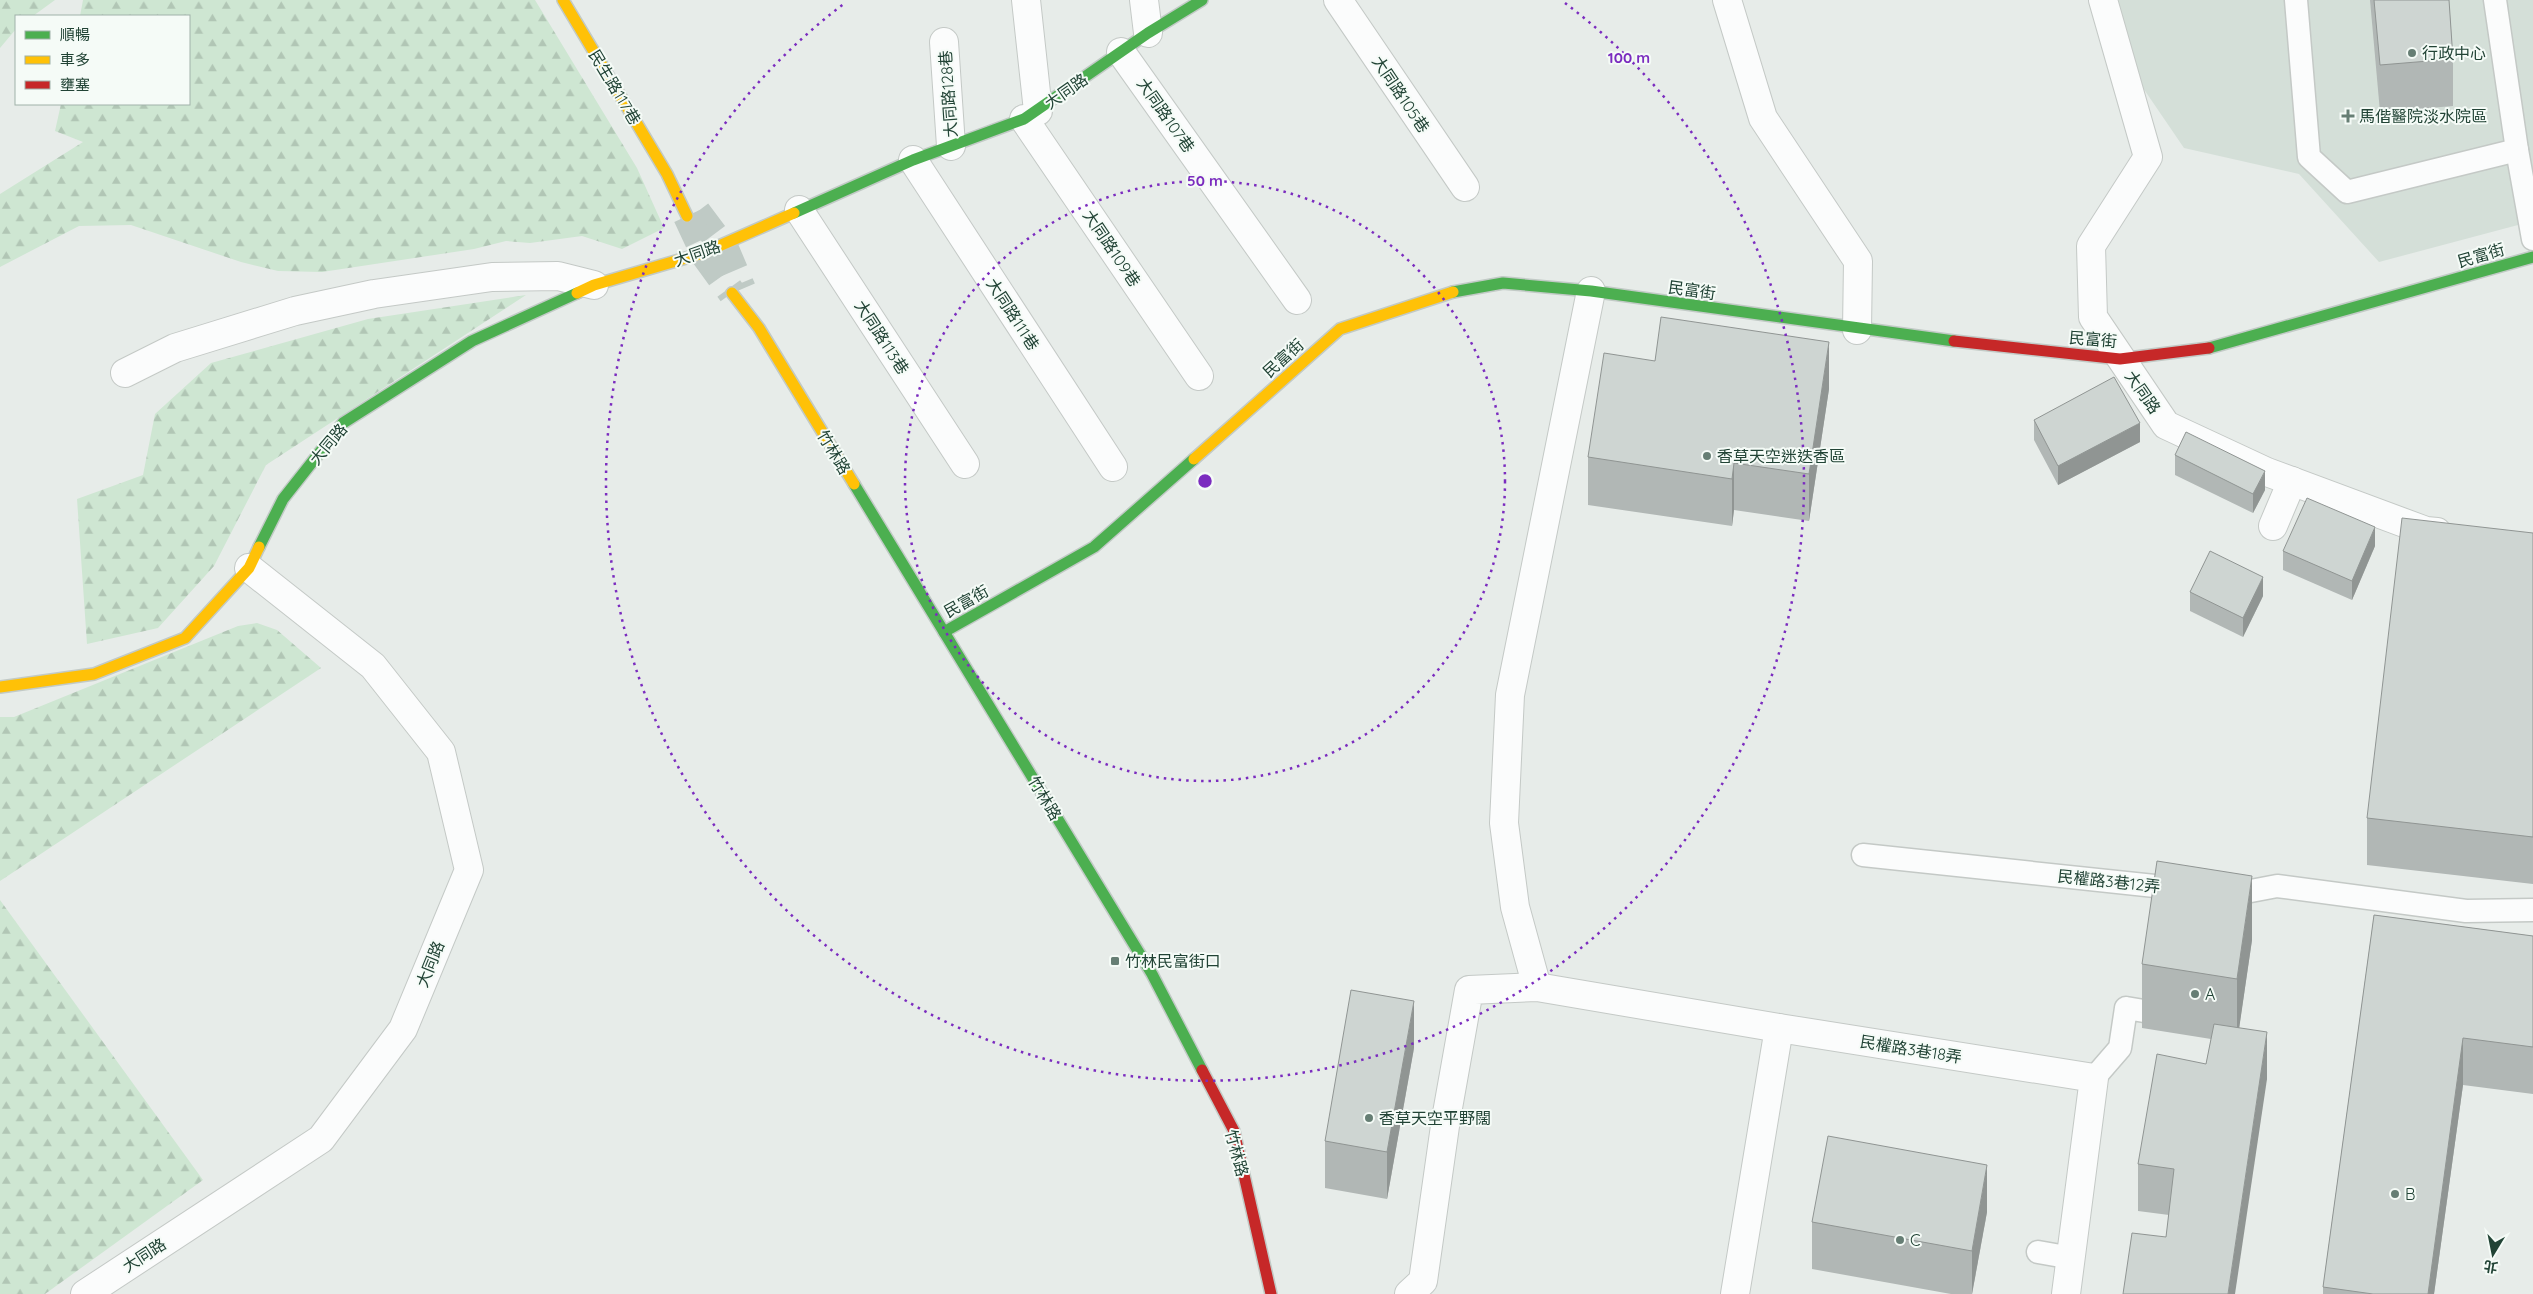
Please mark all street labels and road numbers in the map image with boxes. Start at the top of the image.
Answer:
street label: 民生路117巷 [585,46,645,128]
street label: 大同路128巷 [935,50,961,138]
street label: 大同路105巷 [1368,52,1434,136]
street label: 大同路 [1041,69,1091,113]
street label: 大同路107巷 [1133,74,1199,156]
street label: 大同路109巷 [1079,206,1145,290]
street label: 大同路 [671,236,723,270]
street label: 民富街 [2455,239,2507,271]
street label: 大同路111巷 [982,274,1044,354]
street label: 民富街 [1667,277,1717,303]
street label: 大同路113巷 [851,296,913,378]
street label: 民富街 [2068,327,2118,351]
street label: 民富街 [1258,335,1308,381]
street label: 大同路 [2121,367,2165,417]
street label: 大同路 [305,419,351,469]
street label: 竹林路 [813,426,855,478]
street label: 民富街 [940,581,992,621]
street label: 竹林路 [1024,772,1066,824]
street label: 民權路3巷12弄 [2057,866,2161,896]
street label: 大同路 [412,938,448,990]
street label: 民權路3巷18弄 [1859,1031,1963,1067]
street label: 竹林路 [1221,1127,1253,1179]
street label: 大同路 [118,1234,170,1276]

